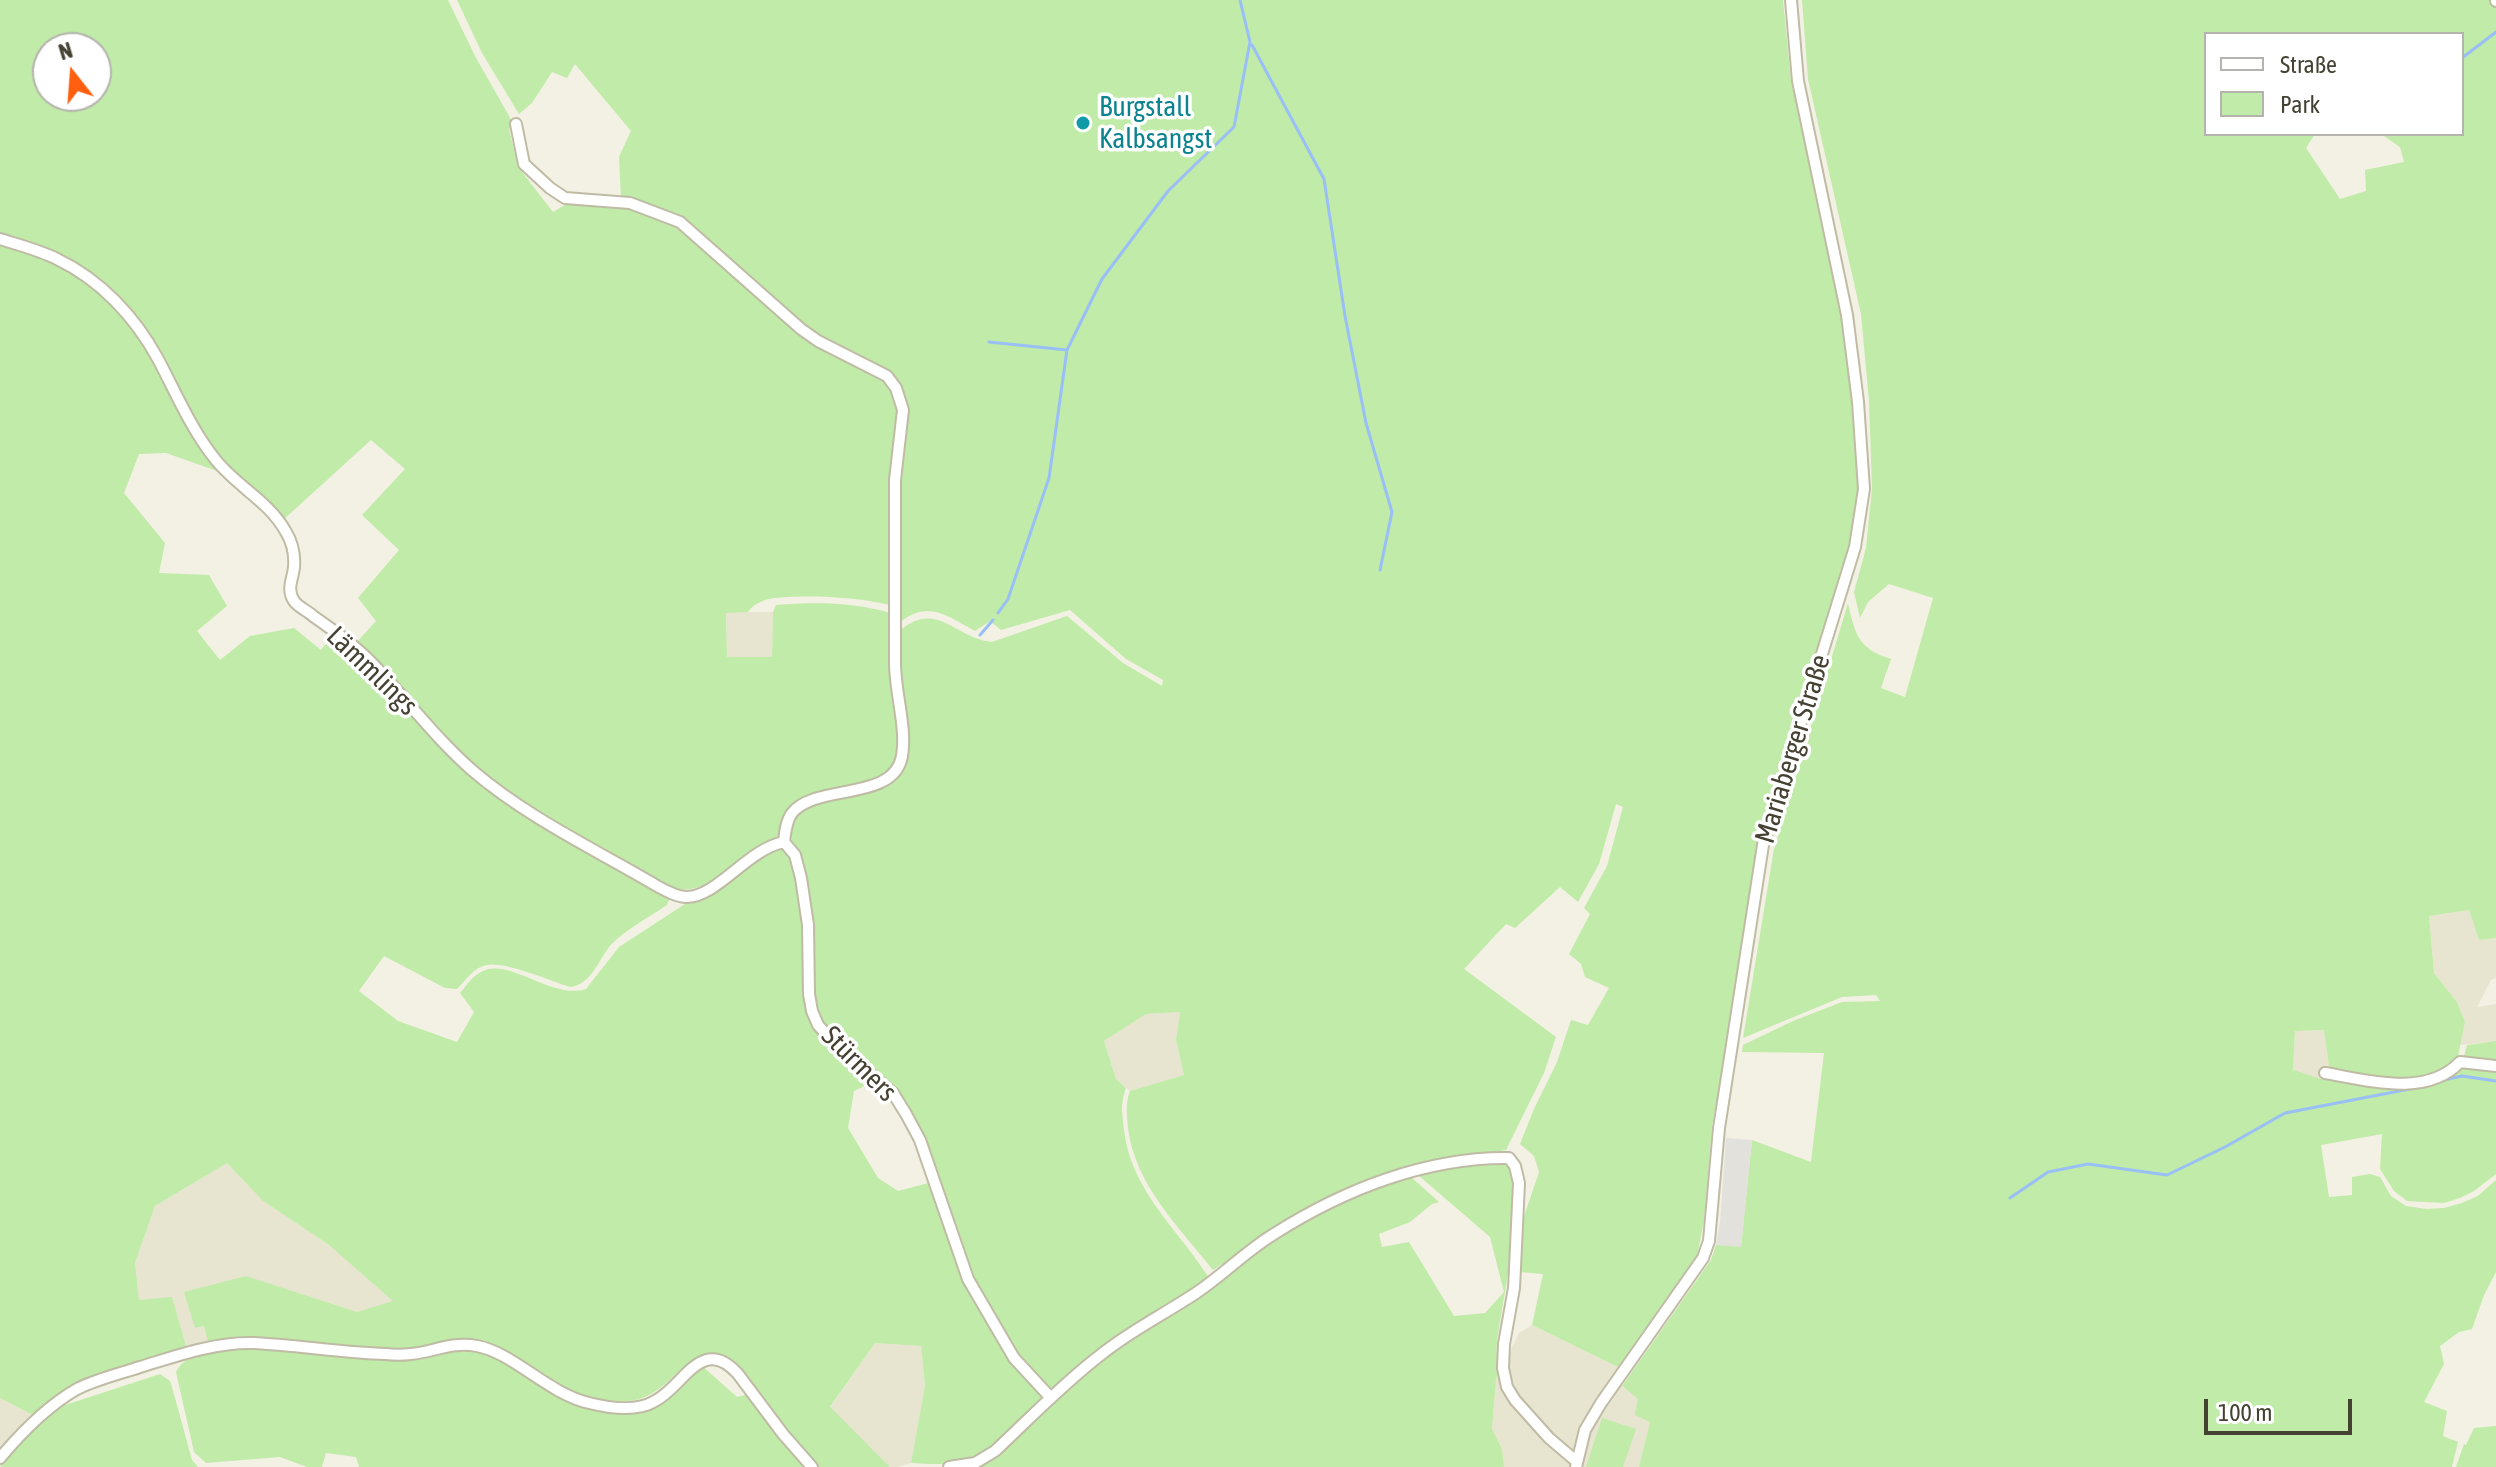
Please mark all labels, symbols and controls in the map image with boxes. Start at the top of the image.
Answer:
north arrow [32,32,112,112]
legend [2204,32,2464,136]
text: N [56,37,76,65]
text: Straße [2280,51,2337,78]
place label: Burgstall Kalbsangst [1099,90,1212,156]
text: Park [2280,91,2320,118]
marker: Burgstall Kalbsangst [1074,114,1092,132]
street label: Lämmlings [319,619,425,723]
street label: Mariaberger Straße [1748,651,1838,847]
street label: Stürmers [814,1019,904,1109]
scale bar [2208,1383,2356,1433]
text: 100 m [2218,1399,2272,1426]

